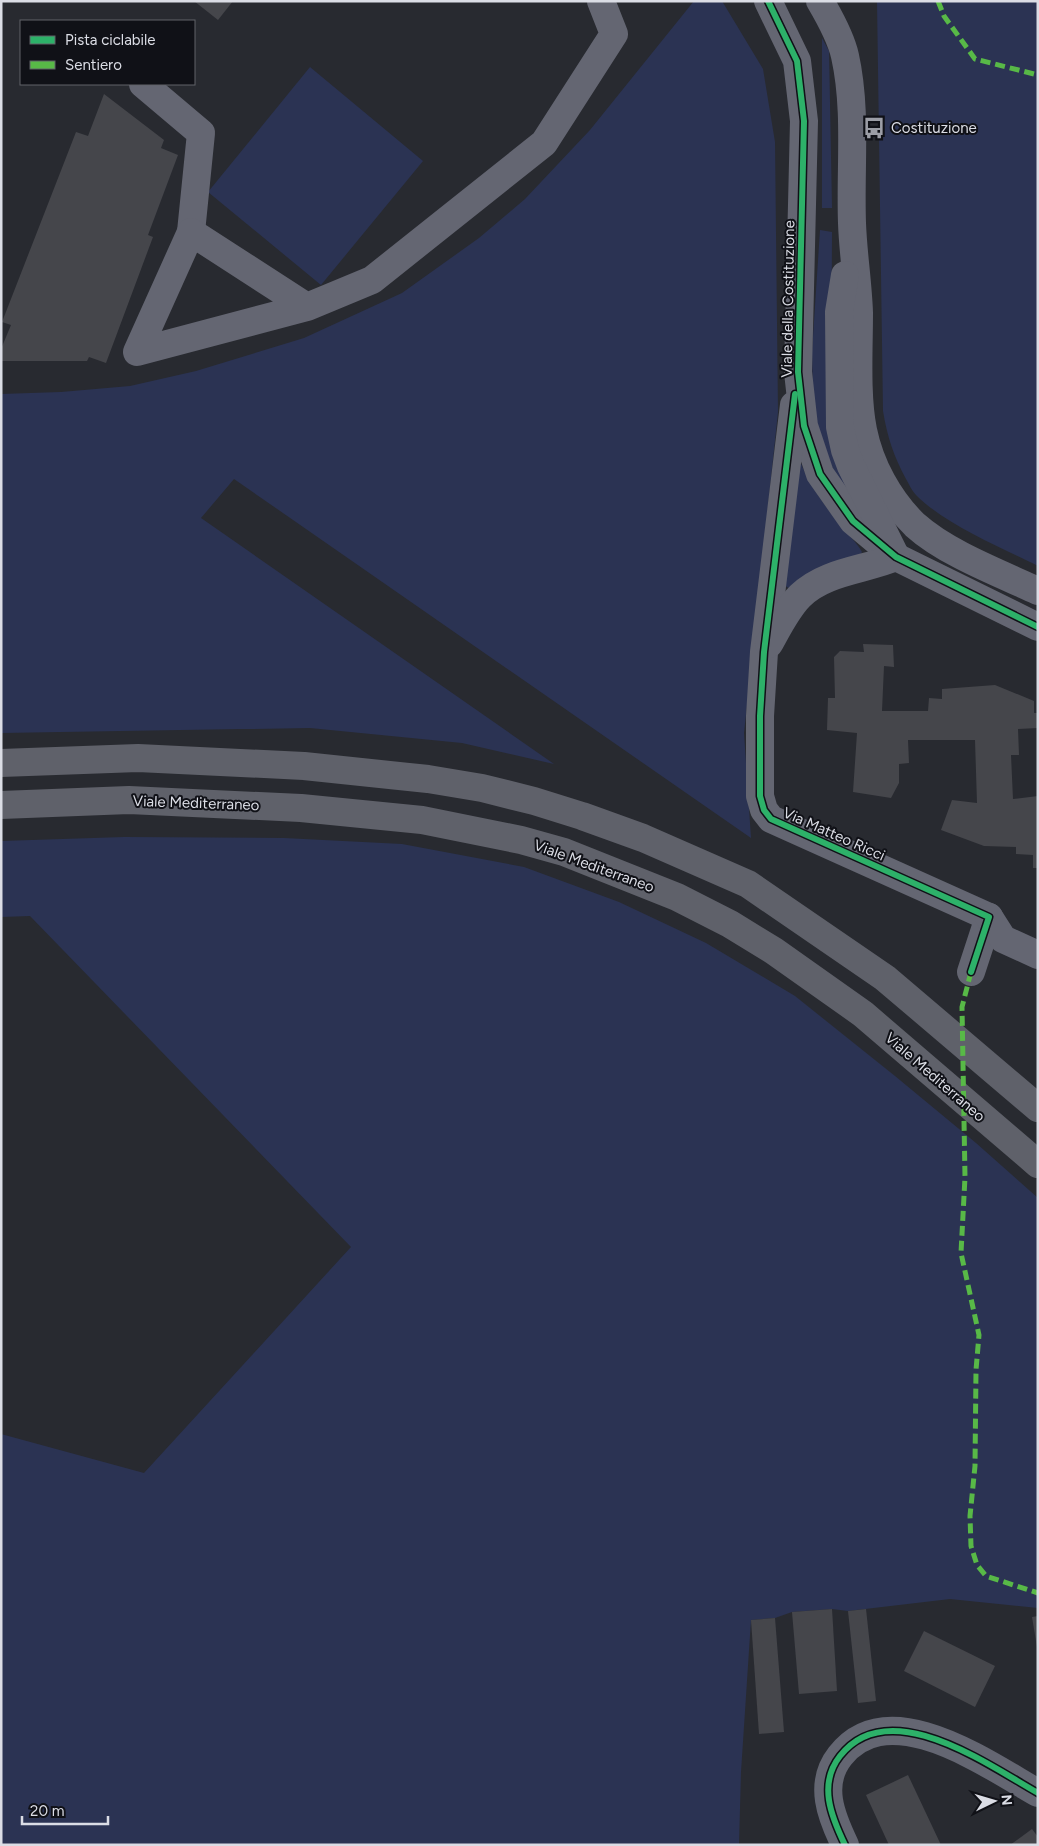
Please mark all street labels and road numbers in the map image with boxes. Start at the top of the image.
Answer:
street label: Viale della Costituzione [778,220,798,378]
street label: Viale Mediterraneo [132,792,260,814]
street label: Via Matteo Ricci [780,803,888,865]
street label: Viale Mediterraneo [531,836,657,896]
street label: Viale Mediterraneo [881,1029,989,1126]

